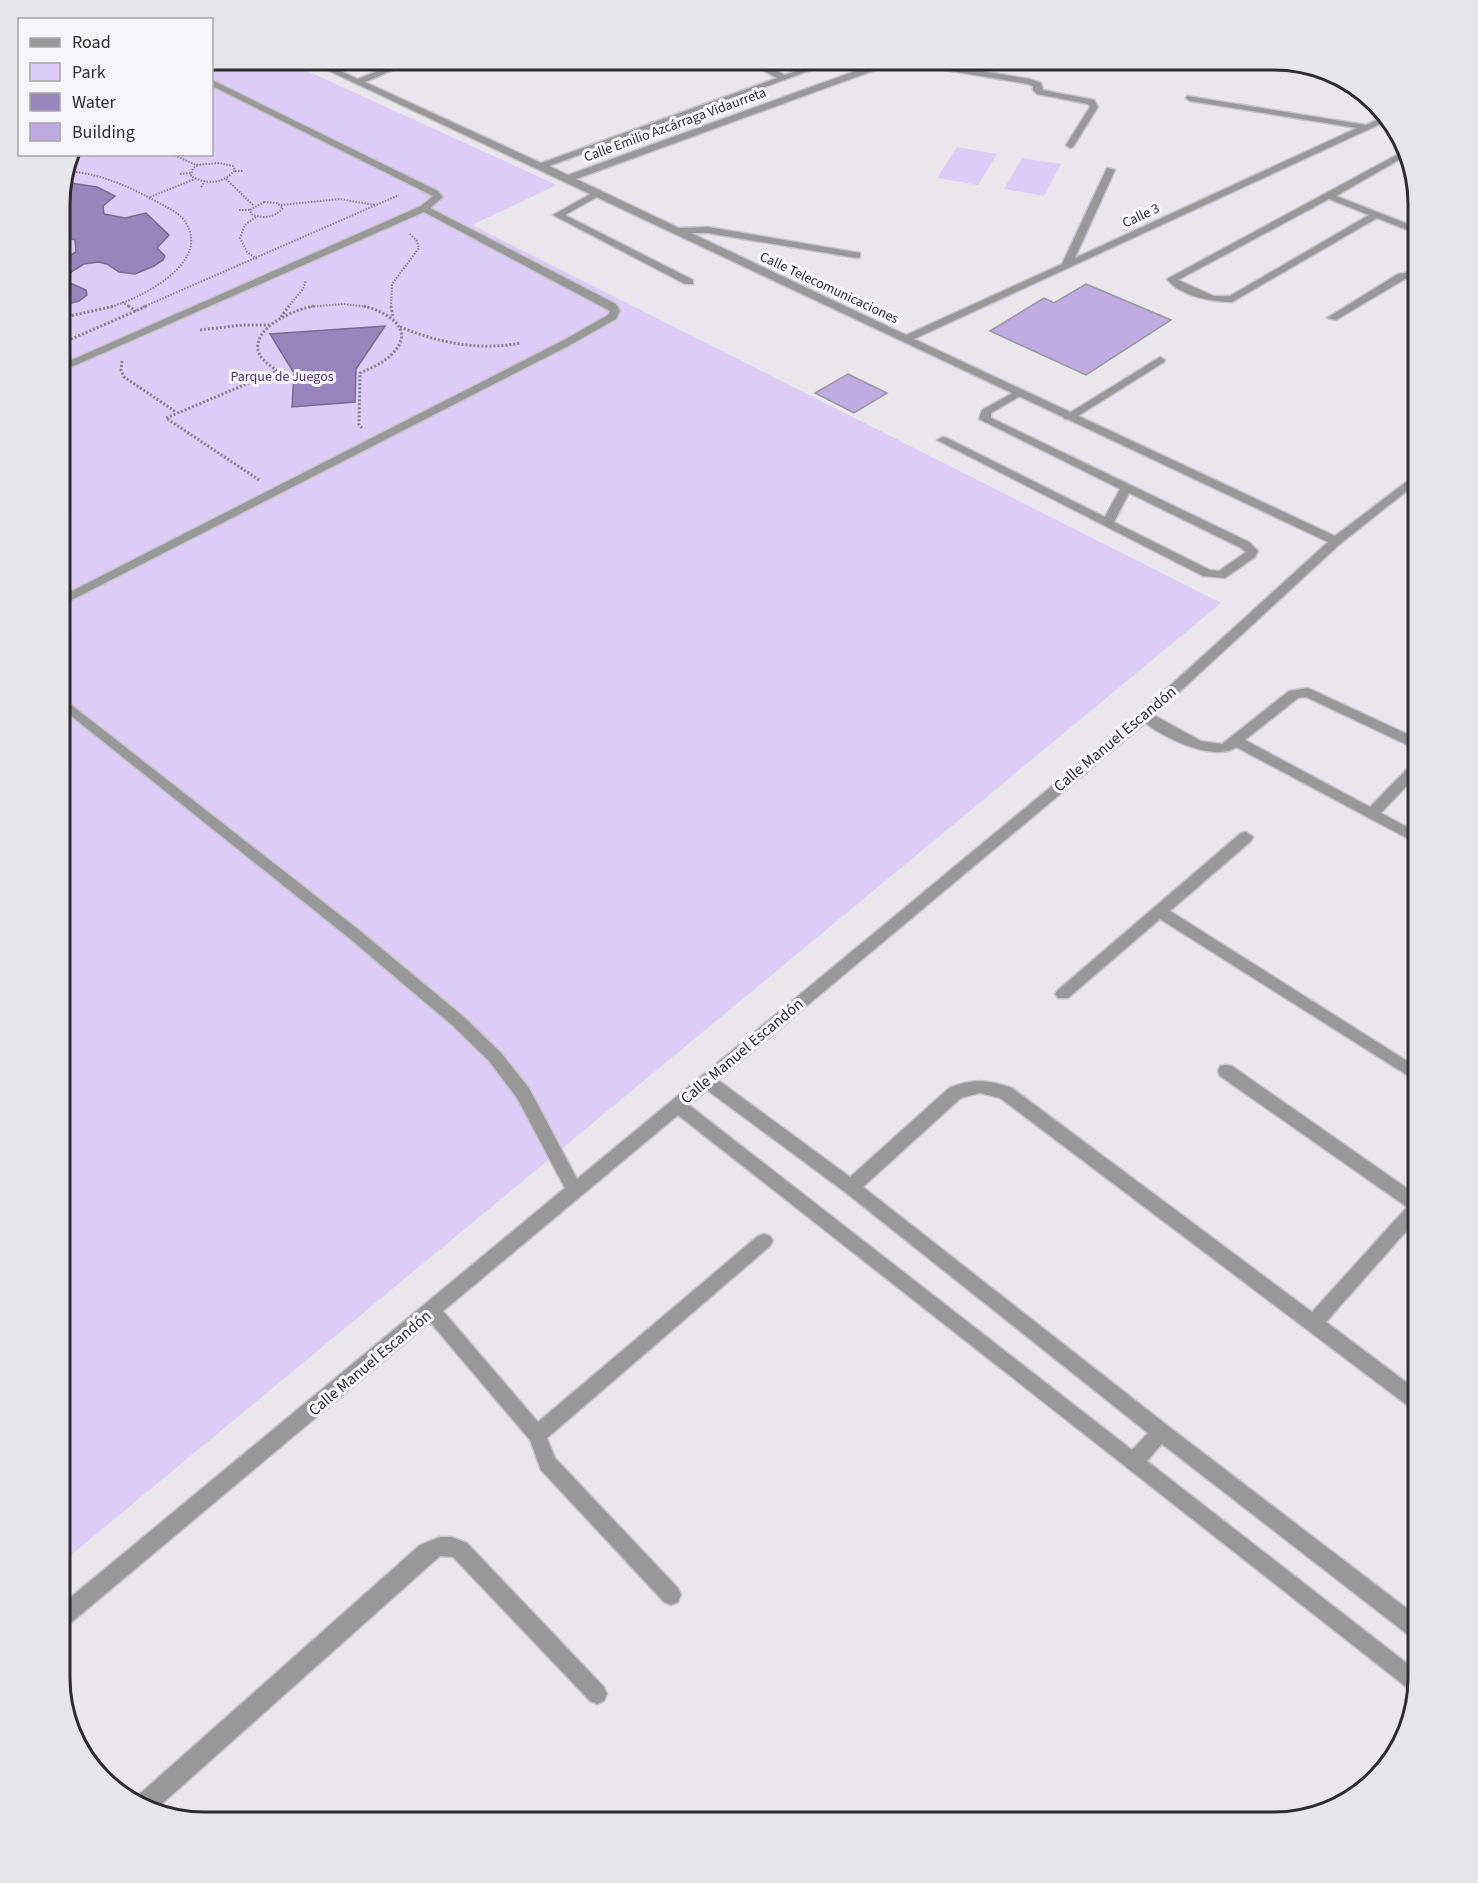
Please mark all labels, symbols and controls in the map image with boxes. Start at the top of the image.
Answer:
legend [18,18,213,156]
text: Road [72,30,111,55]
text: Park [72,60,106,85]
street label: Calle Emilio Azcárraga Vidaurreta [581,83,769,167]
text: Water [72,90,116,115]
text: Building [72,120,135,145]
street label: Calle 3 [1119,199,1163,233]
street label: Calle Telecomunicaciones [756,247,902,329]
park label: Parque de Juegos [230,367,334,387]
street label: Calle Manuel Escandón [1049,681,1181,797]
street label: Calle Manuel Escandón [676,993,808,1109]
street label: Calle Manuel Escandón [304,1305,436,1421]

